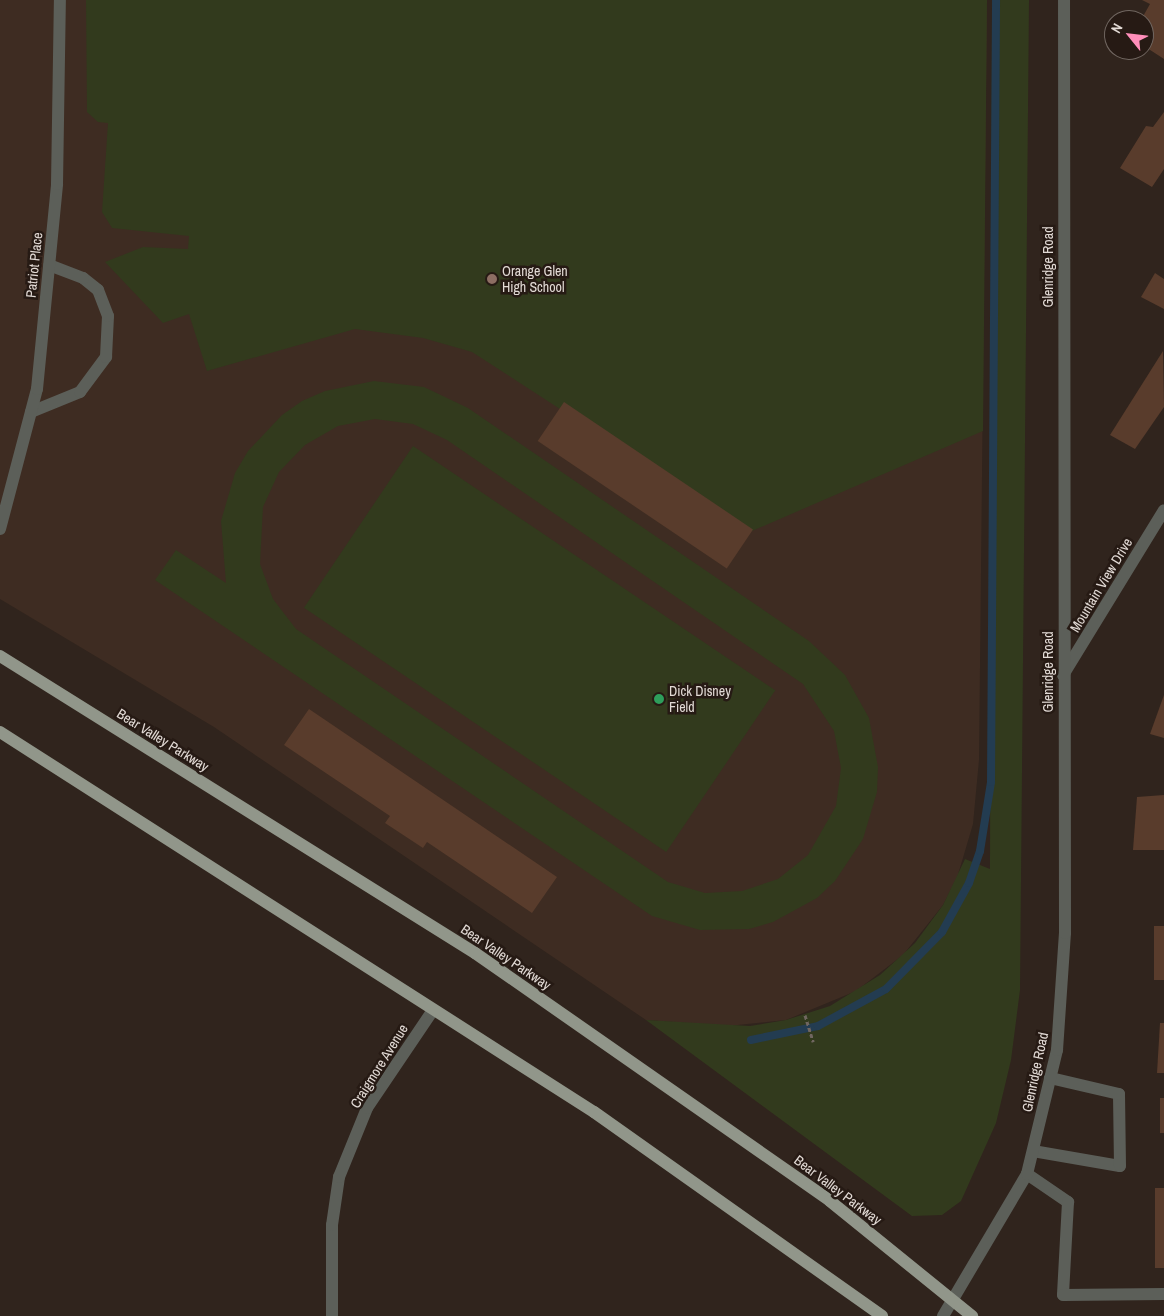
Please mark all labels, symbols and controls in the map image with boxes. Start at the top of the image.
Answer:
north arrow [1104,10,1154,60]
text: N [1107,20,1127,36]
street label: Glenridge Road [1040,226,1056,308]
street label: Patriot Place [22,231,46,299]
place label: Orange Glen High School [502,263,568,296]
marker: Orange Glen High School [486,273,498,285]
street label: Mountain View Drive [1066,535,1136,635]
street label: Glenridge Road [1040,631,1056,713]
place label: Dick Disney Field [669,683,731,716]
marker: Dick Disney Field [653,693,665,705]
street label: Bear Valley Parkway [114,705,212,775]
street label: Bear Valley Parkway [458,921,554,993]
street label: Craigmore Avenue [346,1021,412,1111]
street label: Glenridge Road [1018,1031,1052,1113]
street label: Bear Valley Parkway [791,1152,885,1228]

